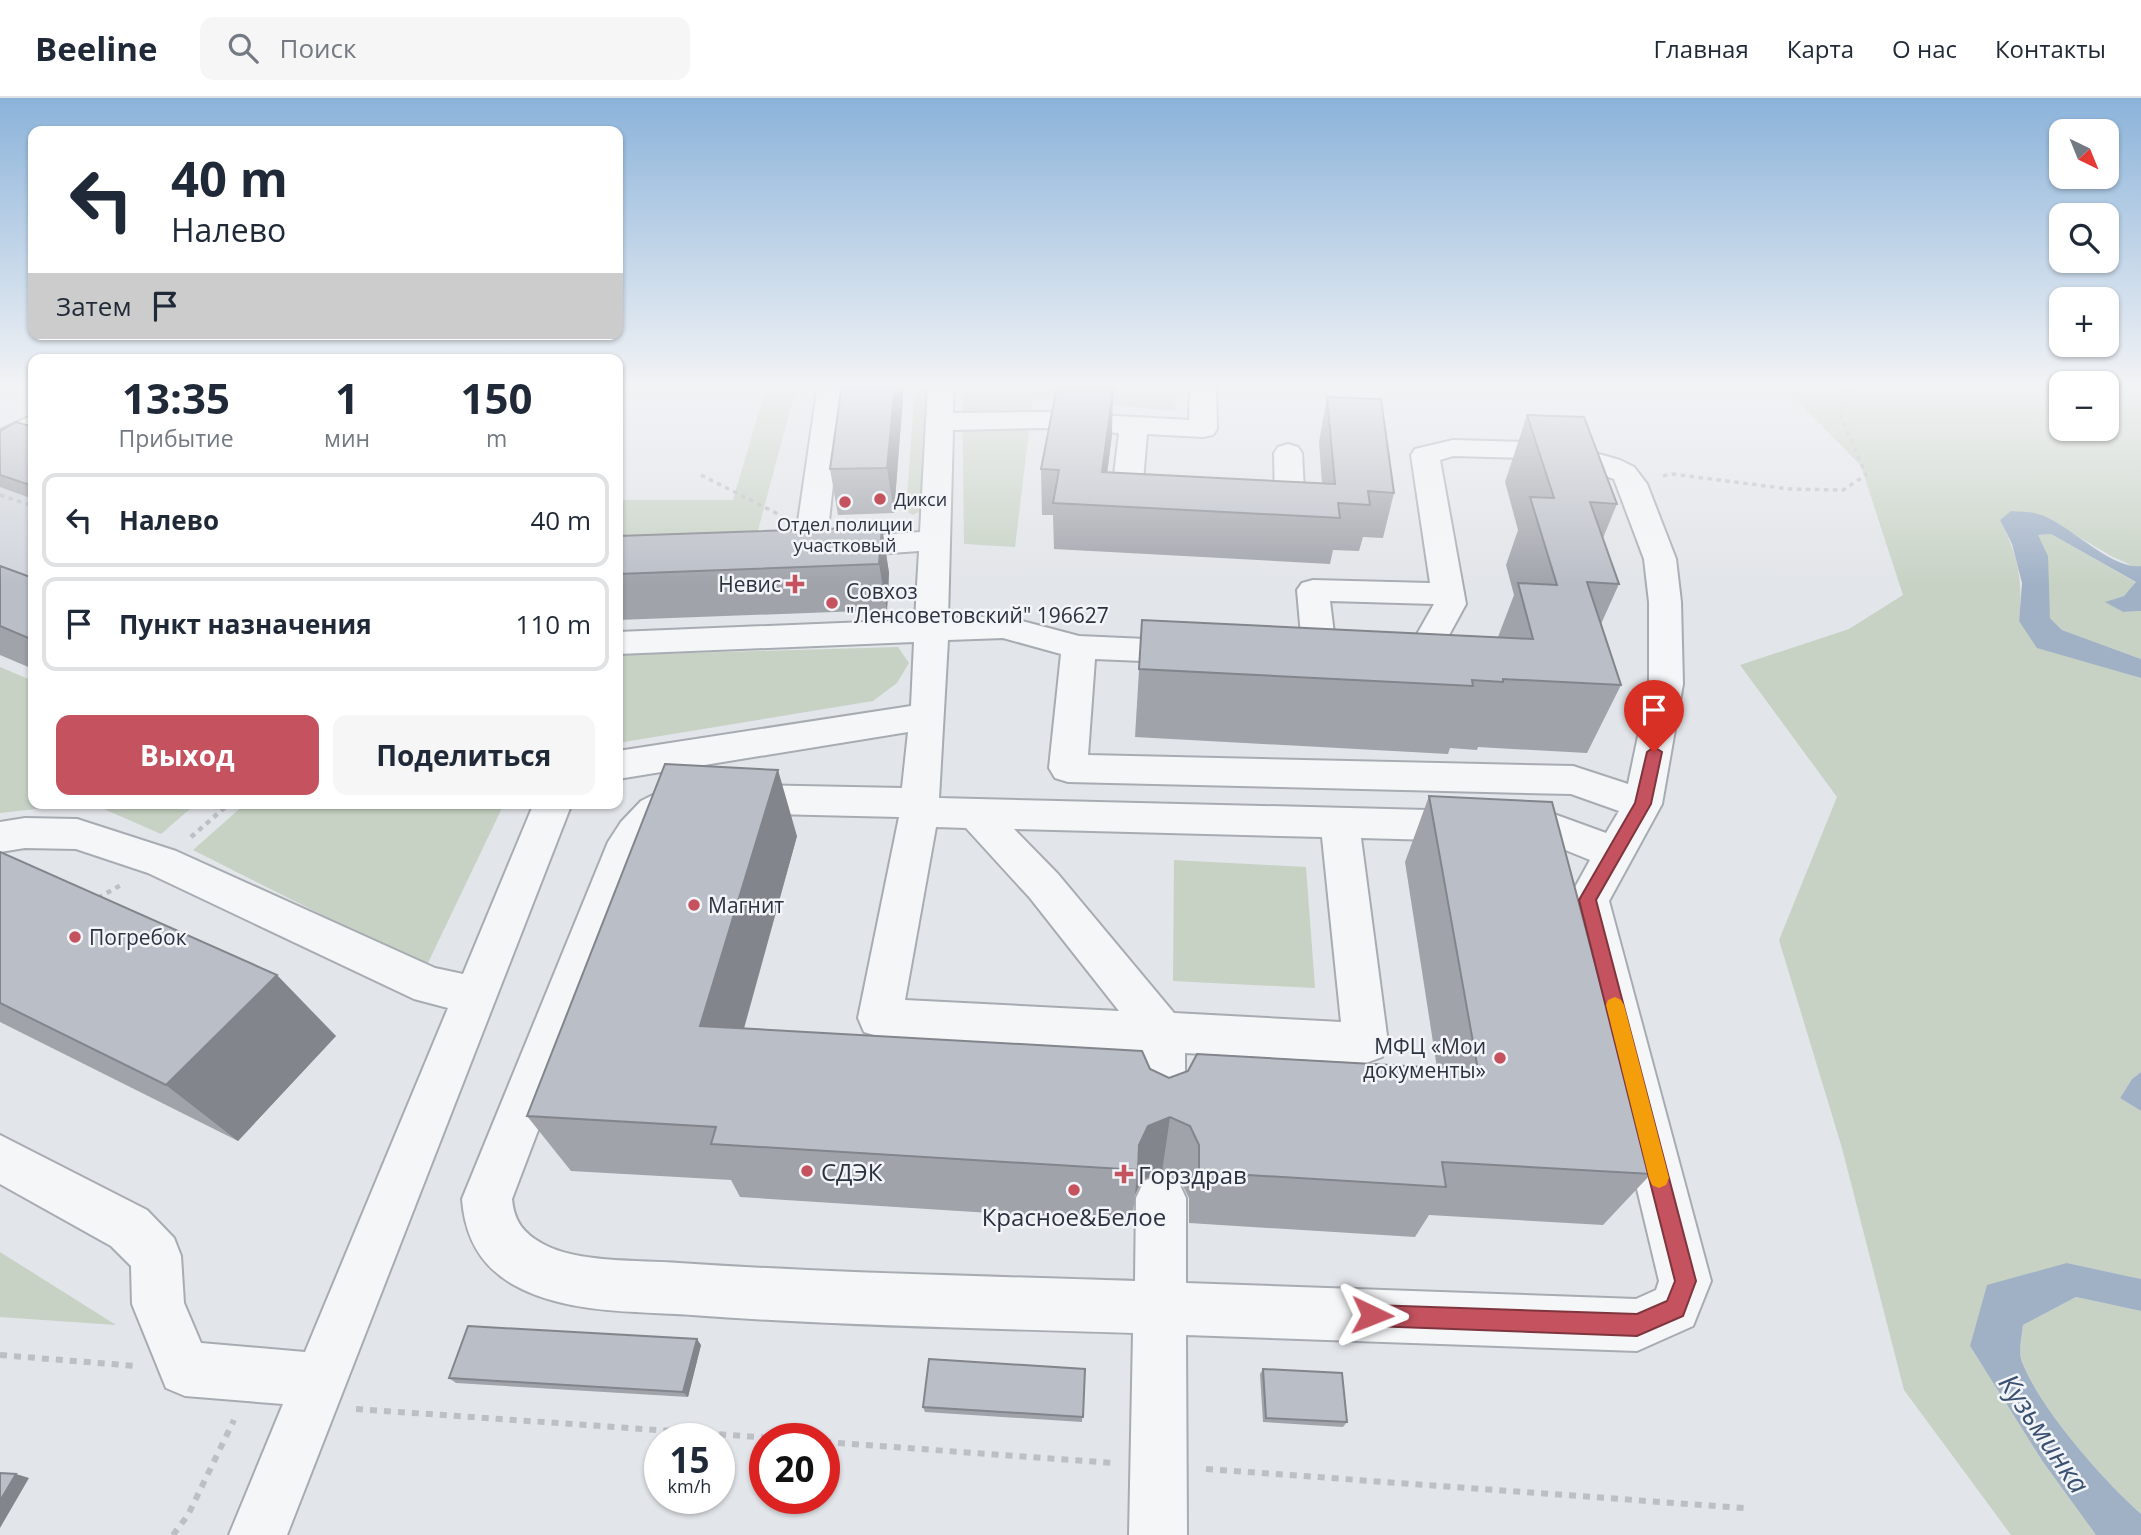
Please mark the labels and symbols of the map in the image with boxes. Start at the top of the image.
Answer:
north arrow [2049,119,2119,189]
place label: Дикси [894,487,947,511]
marker: Дикси [872,491,888,507]
marker: Отдел полиции участковый [837,494,853,510]
place label: Отдел полиции участковый [777,512,913,557]
place label: Невис [718,570,781,598]
marker: Невис [787,576,803,592]
place label: Совхоз "Ленсоветовский" 196627 [846,577,1109,629]
marker: Совхоз "Ленсоветовский" 196627 [824,595,840,611]
pin [1624,680,1684,752]
place label: Магнит [708,891,784,919]
marker: Магнит [686,897,702,913]
place label: Погребок [89,923,187,951]
marker: Погребок [67,929,83,945]
place label: МФЦ «Мои документы» [1363,1032,1486,1084]
marker: МФЦ «Мои документы» [1492,1050,1508,1066]
place label: СДЭК [821,1155,883,1188]
place label: Горздрав [1138,1158,1247,1191]
marker: СДЭК [799,1163,815,1179]
marker: Горздрав [1116,1166,1132,1182]
marker: Красное&Белое [1066,1182,1082,1198]
place label: Красное&Белое [982,1200,1166,1233]
position arrow [1335,1278,1409,1352]
water label: Кузьминка [1991,1366,2099,1501]
speed limit sign: 20 [749,1423,840,1514]

